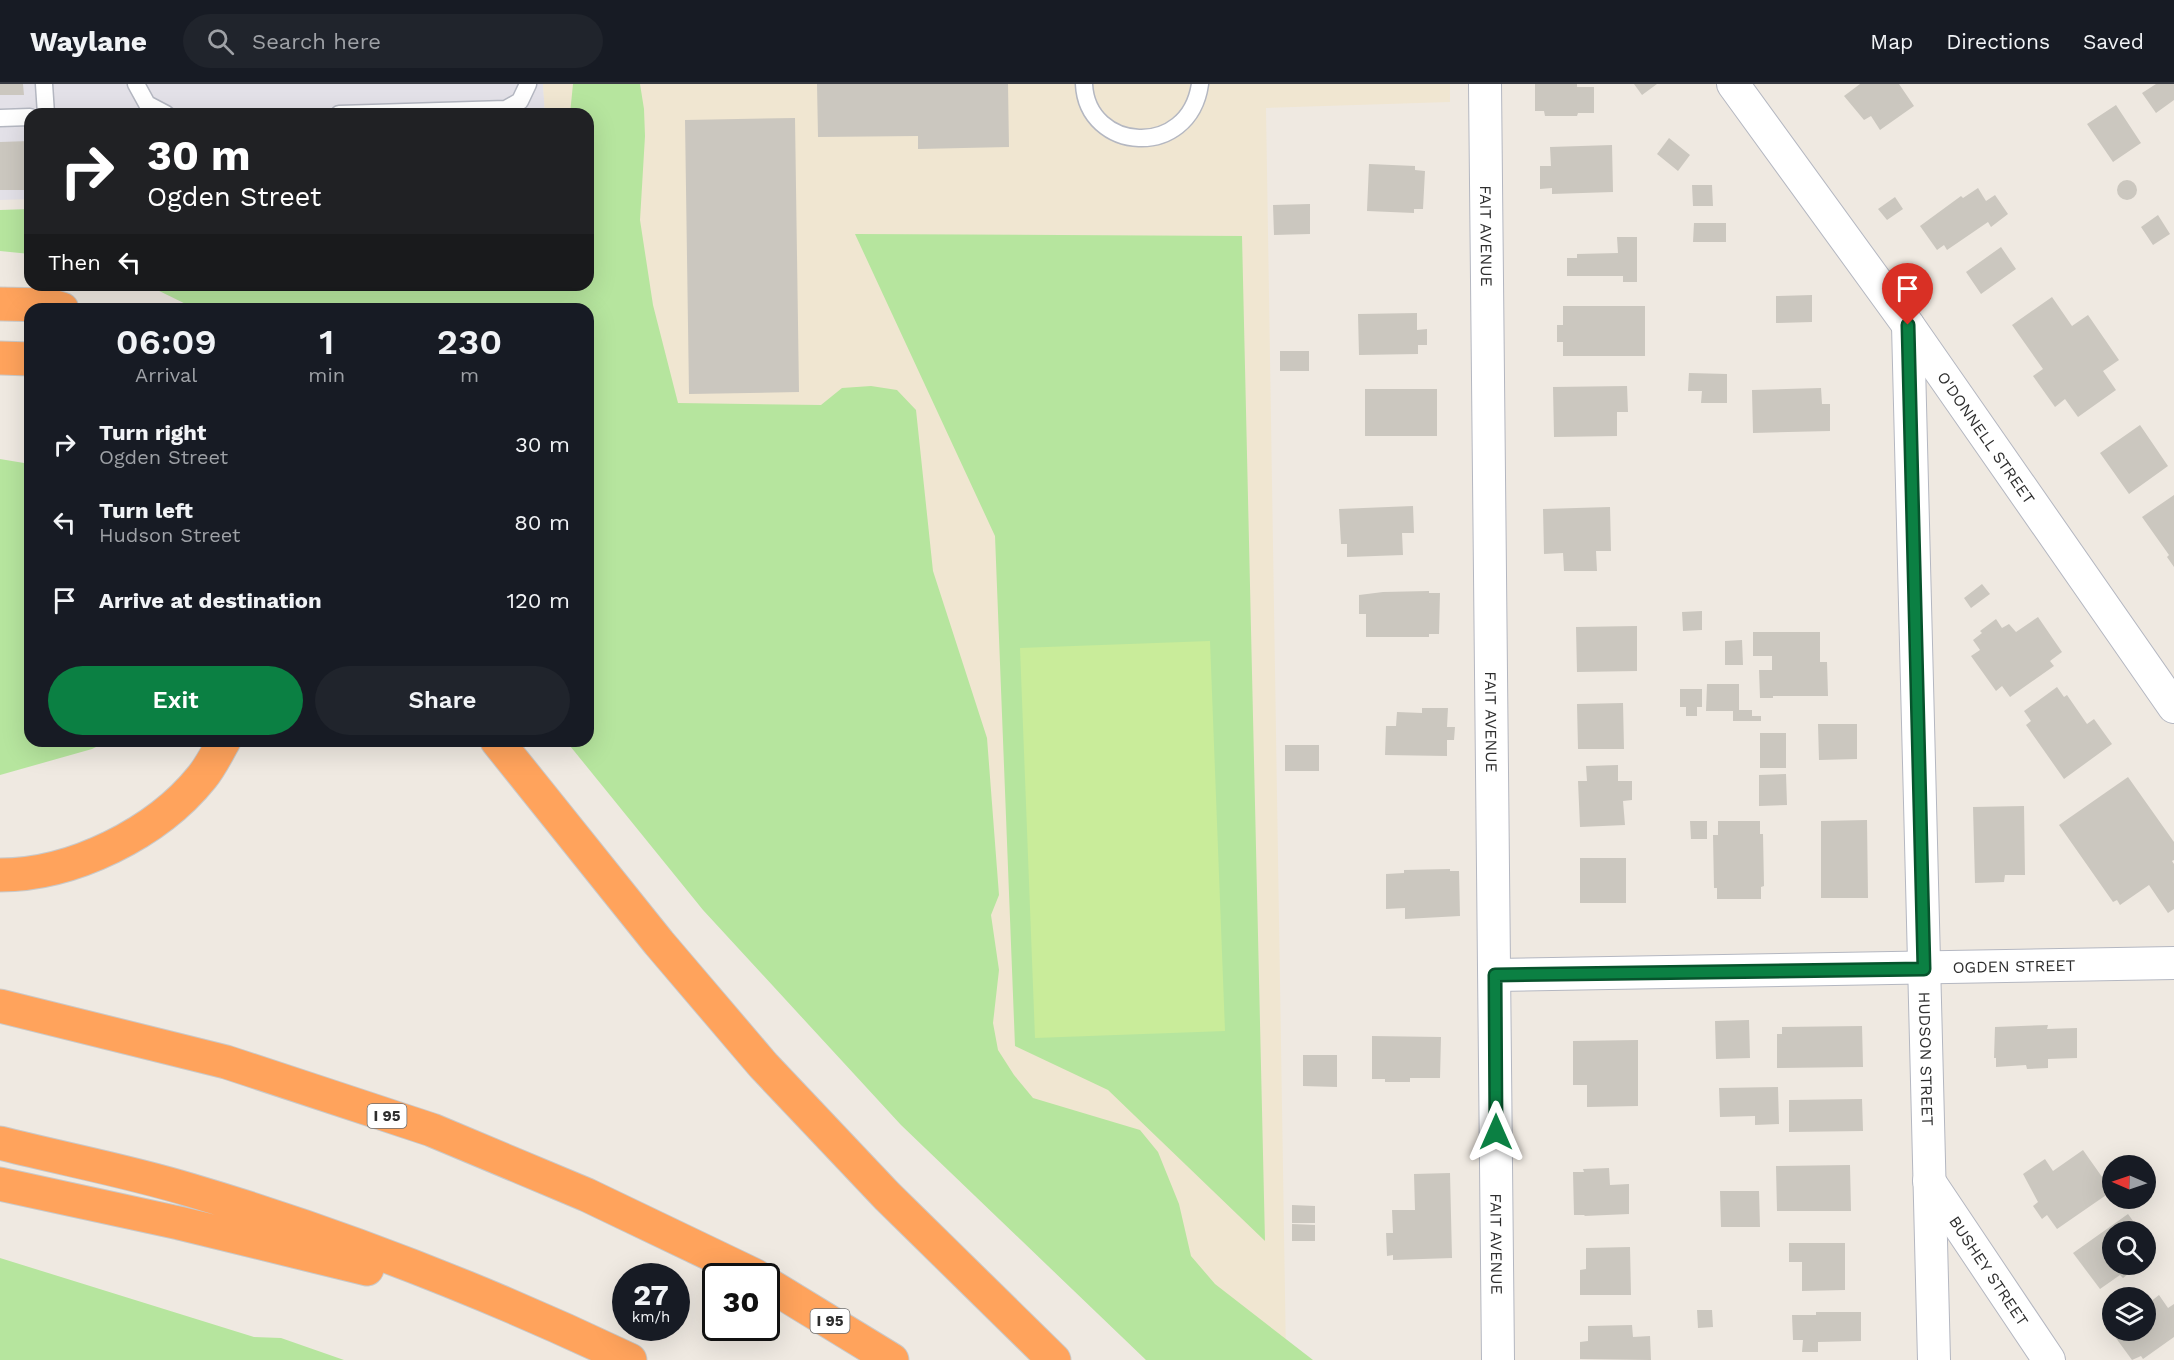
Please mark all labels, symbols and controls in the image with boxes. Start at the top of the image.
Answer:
search box [183,14,603,68]
text: Waylane [30,25,147,58]
icon: search [204,25,237,58]
text: Search here [252,29,381,54]
text: Map [1870,29,1913,54]
text: Directions [1946,29,2050,54]
text: Saved [2083,29,2144,54]
text: 30 m [147,131,251,180]
icon: right [48,132,126,210]
text: Ogden Street [147,181,321,213]
street label: FAIT AVENUE [1476,185,1496,287]
icon: left [113,246,146,279]
text: Then [48,250,101,275]
pin [1882,263,1933,325]
icon: arrive [1891,272,1924,305]
text: 06:09 [116,321,217,363]
text: 1 [319,321,334,363]
text: 230 [437,321,502,363]
text: Arrival [135,363,197,387]
text: min [308,363,345,387]
text: m [460,363,479,387]
street label: O'DONNELL STREET [1933,368,2039,508]
text: Turn right [99,420,206,445]
icon: right [48,428,81,461]
text: 30 m [515,432,570,457]
text: Ogden Street [99,445,228,469]
text: Turn left [99,498,193,523]
icon: left [48,506,81,539]
text: 80 m [514,510,570,535]
text: Hudson Street [99,523,240,547]
icon: arrive [48,584,81,617]
text: Arrive at destination [99,588,322,613]
text: 120 m [506,588,570,613]
button: Exit [48,666,303,735]
button: Share [315,666,570,735]
street label: FAIT AVENUE [1481,671,1501,773]
street label: OGDEN STREET [1952,956,2076,977]
street label: HUDSON STREET [1915,991,1937,1126]
position arrow [1464,1100,1528,1164]
road number: I 95 [368,1104,406,1128]
north arrow [2102,1155,2156,1209]
map controls [2102,1155,2156,1341]
street label: FAIT AVENUE [1486,1193,1506,1295]
street label: BUSHEY STREET [1945,1212,2032,1330]
button: search [2102,1221,2156,1275]
speed limit sign: 30 [702,1263,780,1341]
text: 27 [633,1277,669,1312]
button: layers [2102,1287,2156,1341]
text: km/h [632,1308,670,1326]
road number: I 95 [810,1309,850,1333]

